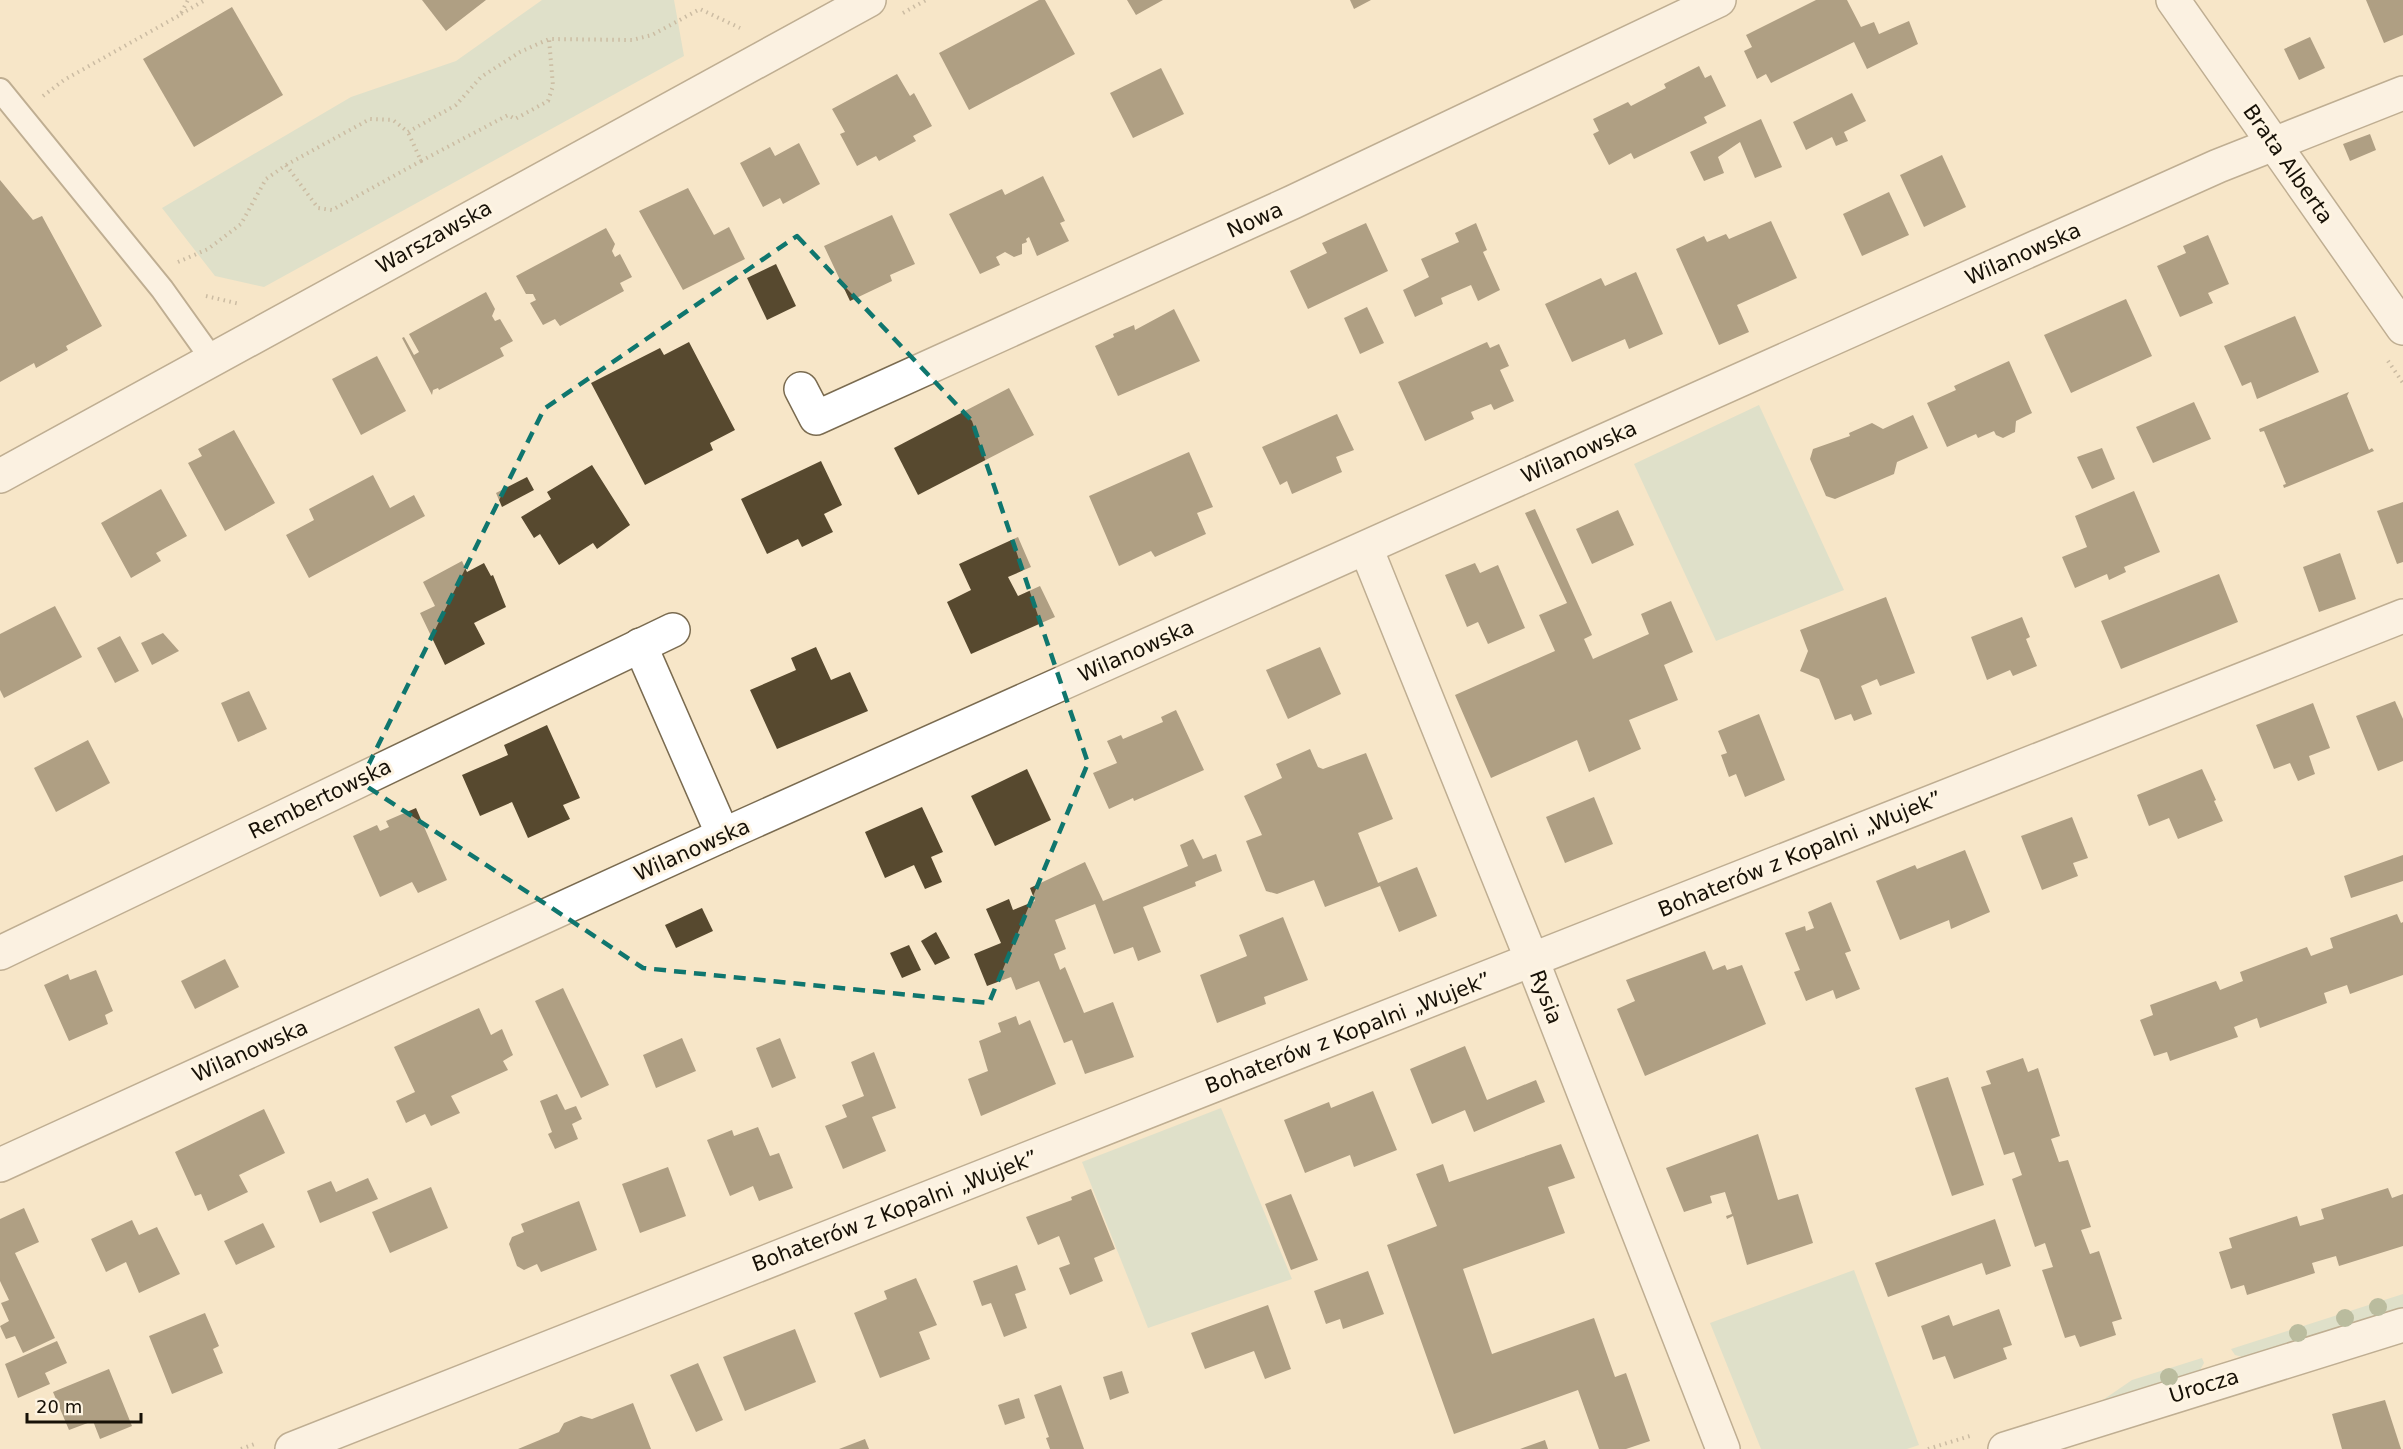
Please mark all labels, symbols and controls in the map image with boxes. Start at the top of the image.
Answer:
street label: Brata Alberta [2238,100,2338,228]
street label: Warszawska [372,195,496,279]
street label: Nowa [1223,197,1287,243]
street label: Wilanowska [1962,218,2084,290]
street label: Wilanowska [1518,416,1640,488]
street label: Wilanowska [1075,615,1197,687]
street label: Rembertowska [245,754,395,844]
street label: Bohaterów z Kopalni „Wujek” [1655,786,1945,922]
street label: Wilanowska [631,814,753,886]
street label: Bohaterów z Kopalni „Wujek” [1202,967,1494,1099]
street label: Rysia [1525,967,1567,1027]
street label: Wilanowska [189,1015,311,1087]
street label: Bohaterów z Kopalni „Wujek” [749,1145,1041,1277]
street label: Urocza [2166,1364,2242,1408]
scale bar [27,1386,141,1424]
text: 20 m [36,1396,82,1417]

